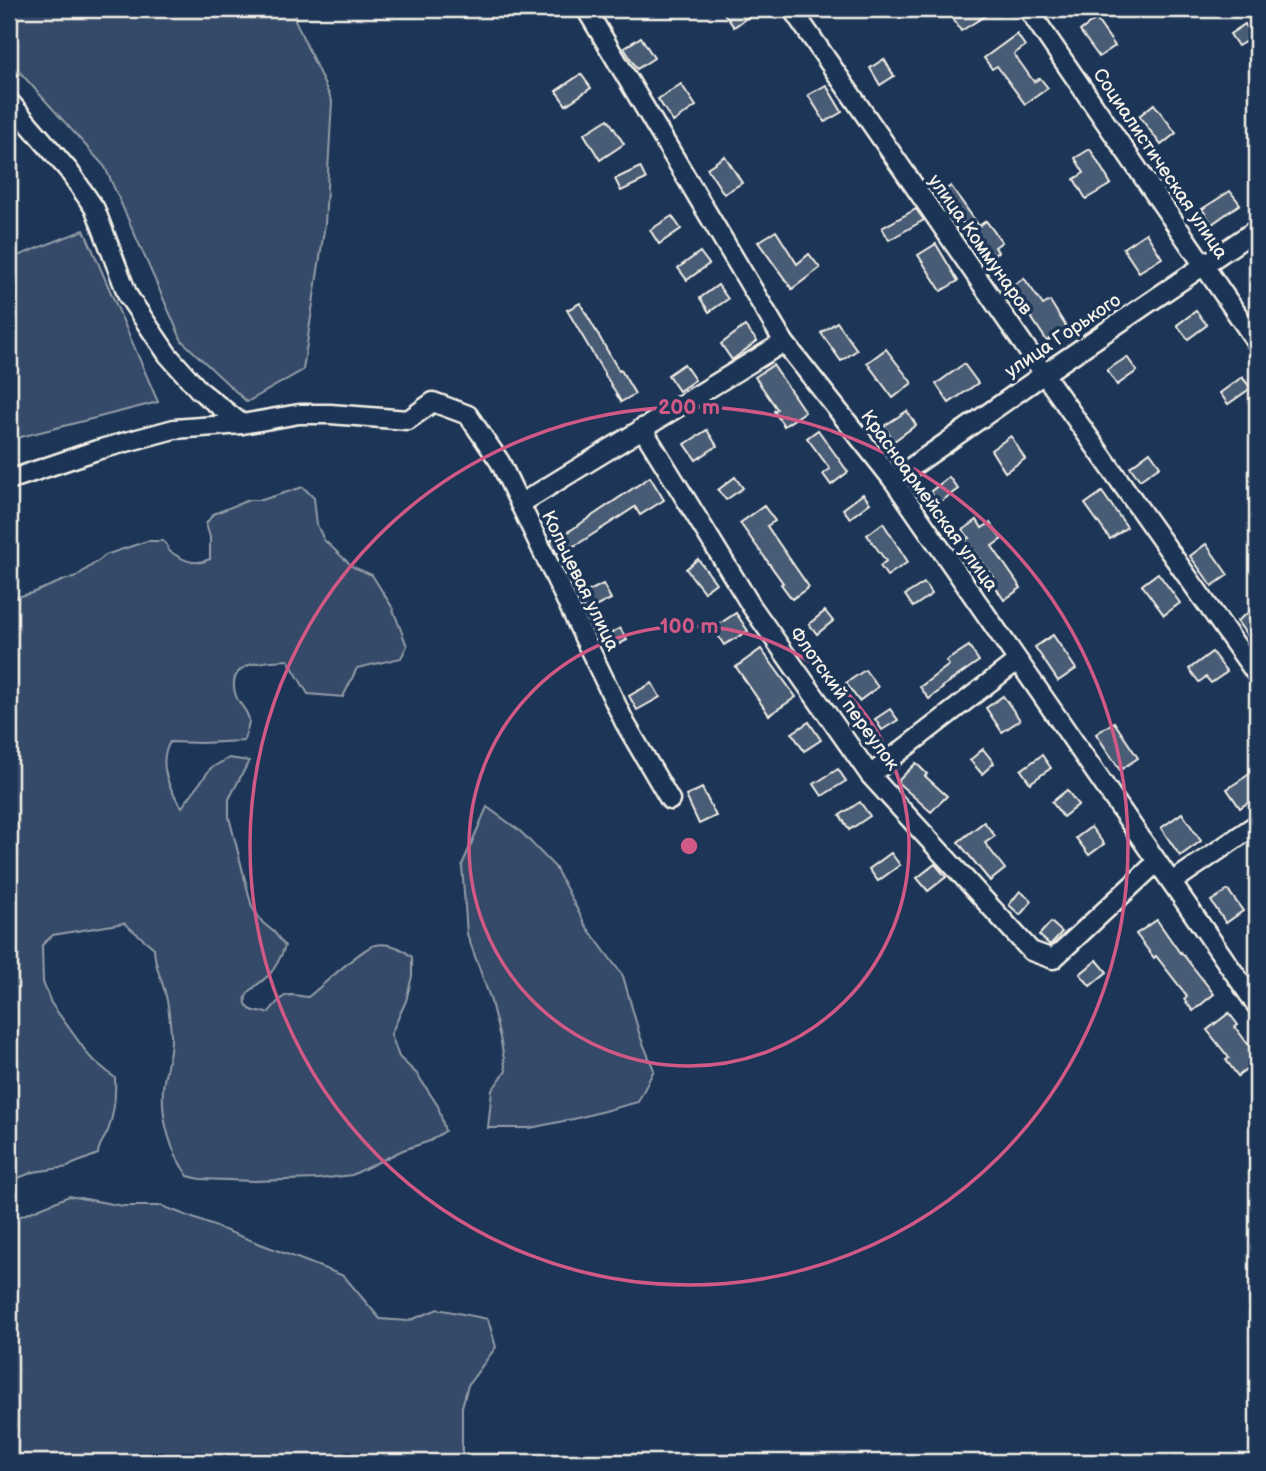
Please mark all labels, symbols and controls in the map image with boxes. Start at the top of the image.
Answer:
street label: Социалистическая улица [1088,64,1232,264]
street label: улица Коммунаров [923,170,1037,320]
street label: улица Горького [1001,289,1125,383]
text: 200 m [658,395,720,420]
street label: Красноармейская улица [855,406,1003,596]
street label: Кольцевая улица [536,507,624,655]
text: 100 m [660,614,718,639]
street label: Флотский переулок [784,623,904,775]
centre of rings [677,834,701,858]

